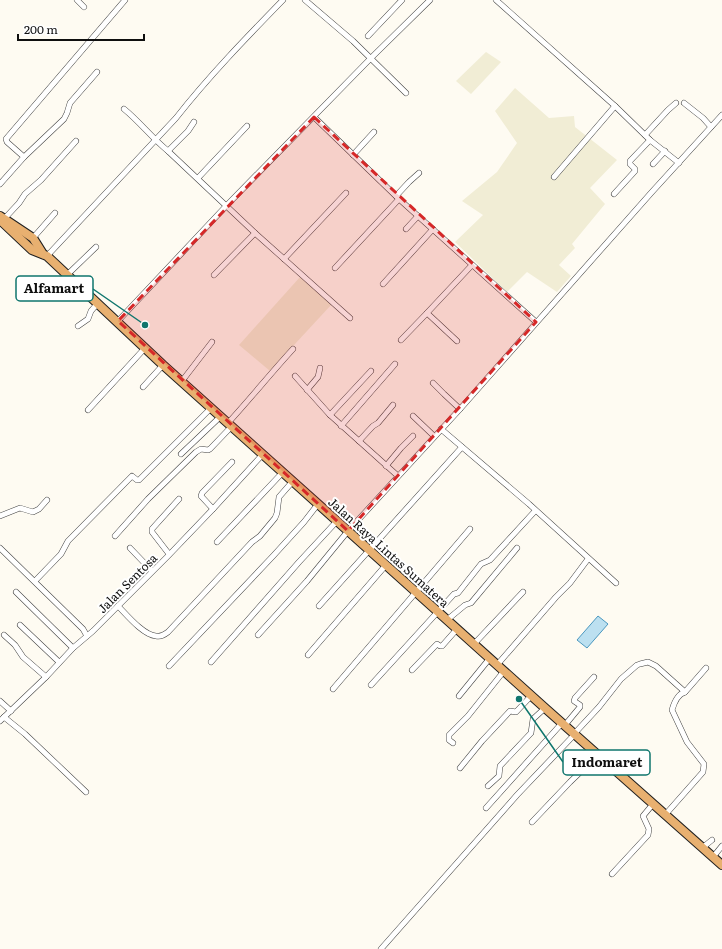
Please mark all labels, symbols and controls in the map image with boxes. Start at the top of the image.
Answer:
scale bar [18,16,144,42]
text: 200 m [24,20,58,38]
callout: Alfamart [16,276,93,301]
text: Alfamart [24,278,84,297]
street label: Jalan Raya Lintas Sumatera [325,493,454,612]
street label: Jalan Sentosa [93,549,161,617]
callout: Indomaret [563,750,650,775]
text: Indomaret [572,752,643,771]

